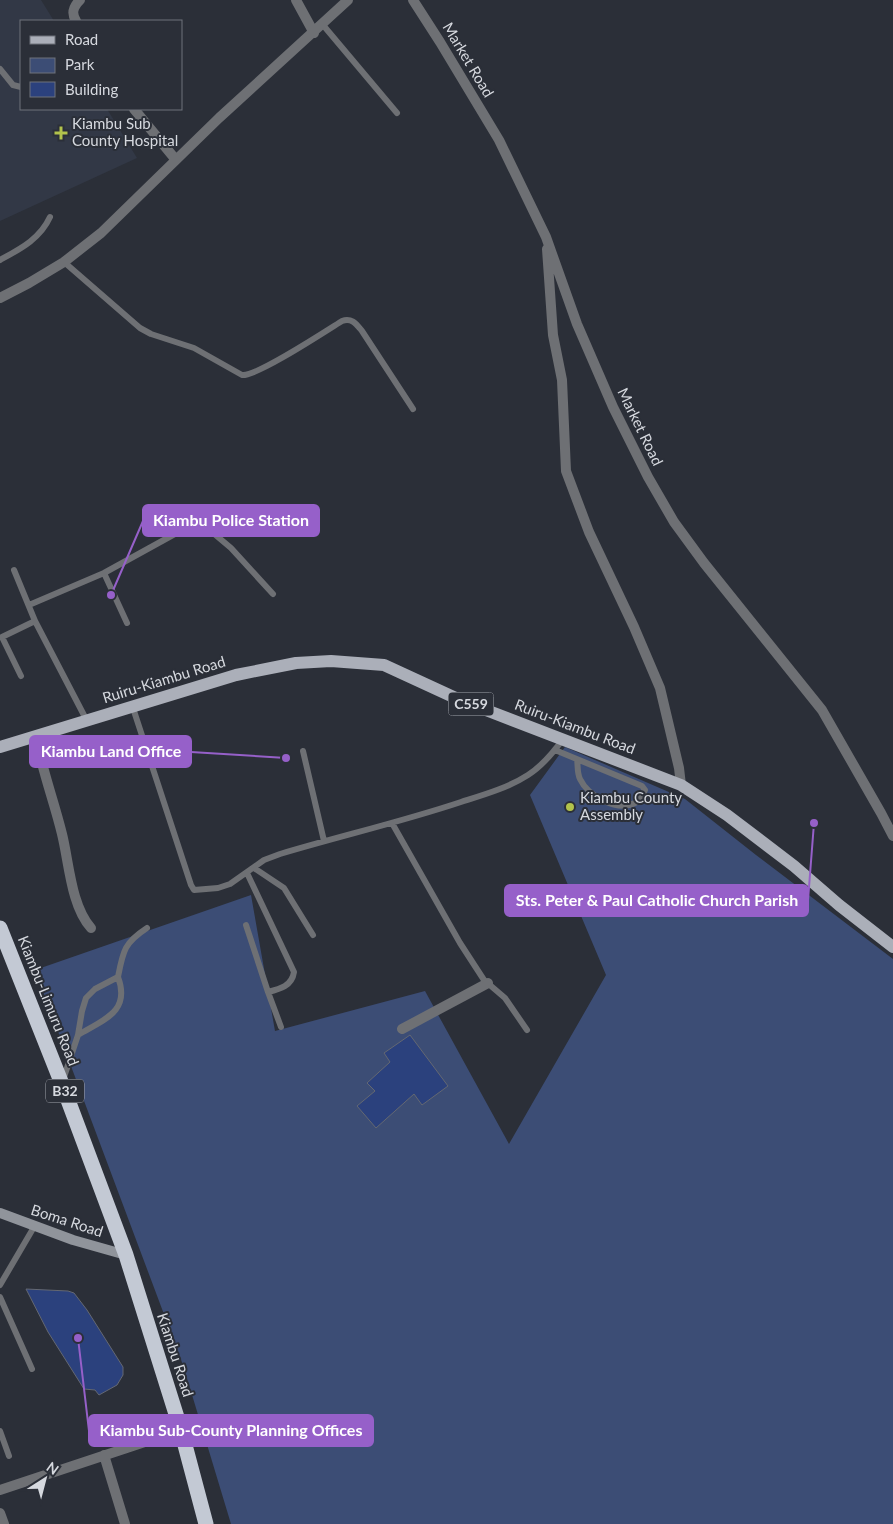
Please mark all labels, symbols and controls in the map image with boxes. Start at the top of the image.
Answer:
street label: Market Road [439,19,498,100]
legend [20,20,182,110]
text: Road [65,30,98,48]
text: Park [65,55,95,73]
text: Building [65,80,118,98]
place label: Kiambu Sub County Hospital [72,114,178,149]
marker: Kiambu Sub County Hospital [54,126,68,140]
street label: Market Road [614,385,667,468]
callout: Kiambu Police Station [143,505,319,536]
text: Kiambu Police Station [153,510,309,529]
street label: Ruiru-Kiambu Road [100,652,227,706]
road number: C559 [448,692,494,716]
street label: Ruiru-Kiambu Road [513,695,638,757]
callout: Kiambu Land Office [30,736,191,767]
text: Kiambu Land Office [41,741,182,760]
place label: Kiambu County Assembly [580,788,682,823]
marker: Kiambu County Assembly [564,801,576,813]
callout: Sts. Peter & Paul Catholic Church Parish [505,885,808,916]
text: Sts. Peter & Paul Catholic Church Parish [516,890,798,909]
street label: Kiambu-Limuru Road [15,933,83,1068]
road number: B32 [46,1080,84,1102]
street label: Boma Road [29,1200,106,1240]
street label: Kiambu Road [154,1310,198,1399]
callout: Kiambu Sub-County Planning Offices [89,1415,373,1446]
text: Kiambu Sub-County Planning Offices [100,1420,362,1439]
north arrow [20,1454,70,1504]
text: N [44,1458,62,1478]

